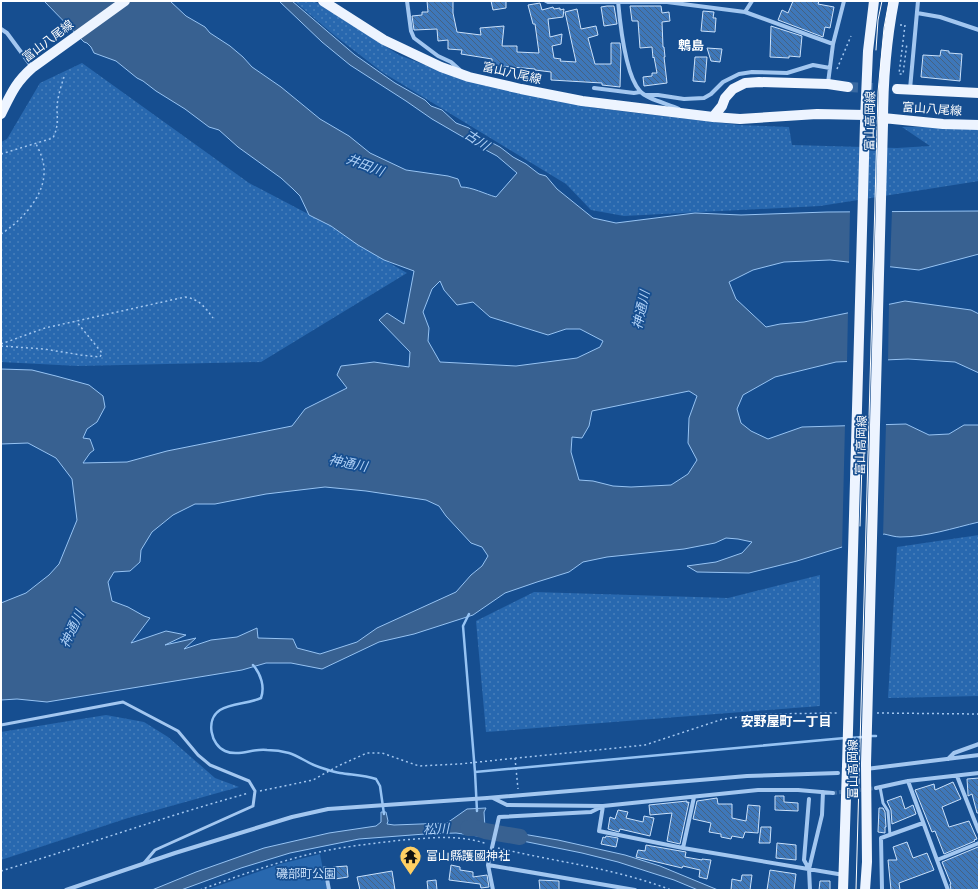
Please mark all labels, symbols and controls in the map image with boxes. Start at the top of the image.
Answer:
street label: 富山八尾線 [20,17,76,65]
district label: 鵯島 [678,38,704,53]
street label: 富山八尾線 [481,59,543,87]
street label: 富山高岡線 [862,91,878,151]
street label: 富山八尾線 [902,100,962,118]
water label: 古川 [462,127,494,154]
water label: 井田川 [344,151,388,180]
water label: 神通川 [630,287,653,331]
street label: 富山高岡線 [853,415,869,475]
water label: 神通川 [327,452,371,474]
water label: 神通川 [57,606,88,650]
district label: 安野屋町一丁目 [740,714,832,729]
street label: 富山高岡線 [846,739,860,799]
water label: 松川 [423,821,451,837]
temple icon: 富山縣護國神社 [397,843,423,876]
place label: 富山縣護國神社 [426,849,510,863]
park label: 磯部町公園 [276,867,336,881]

